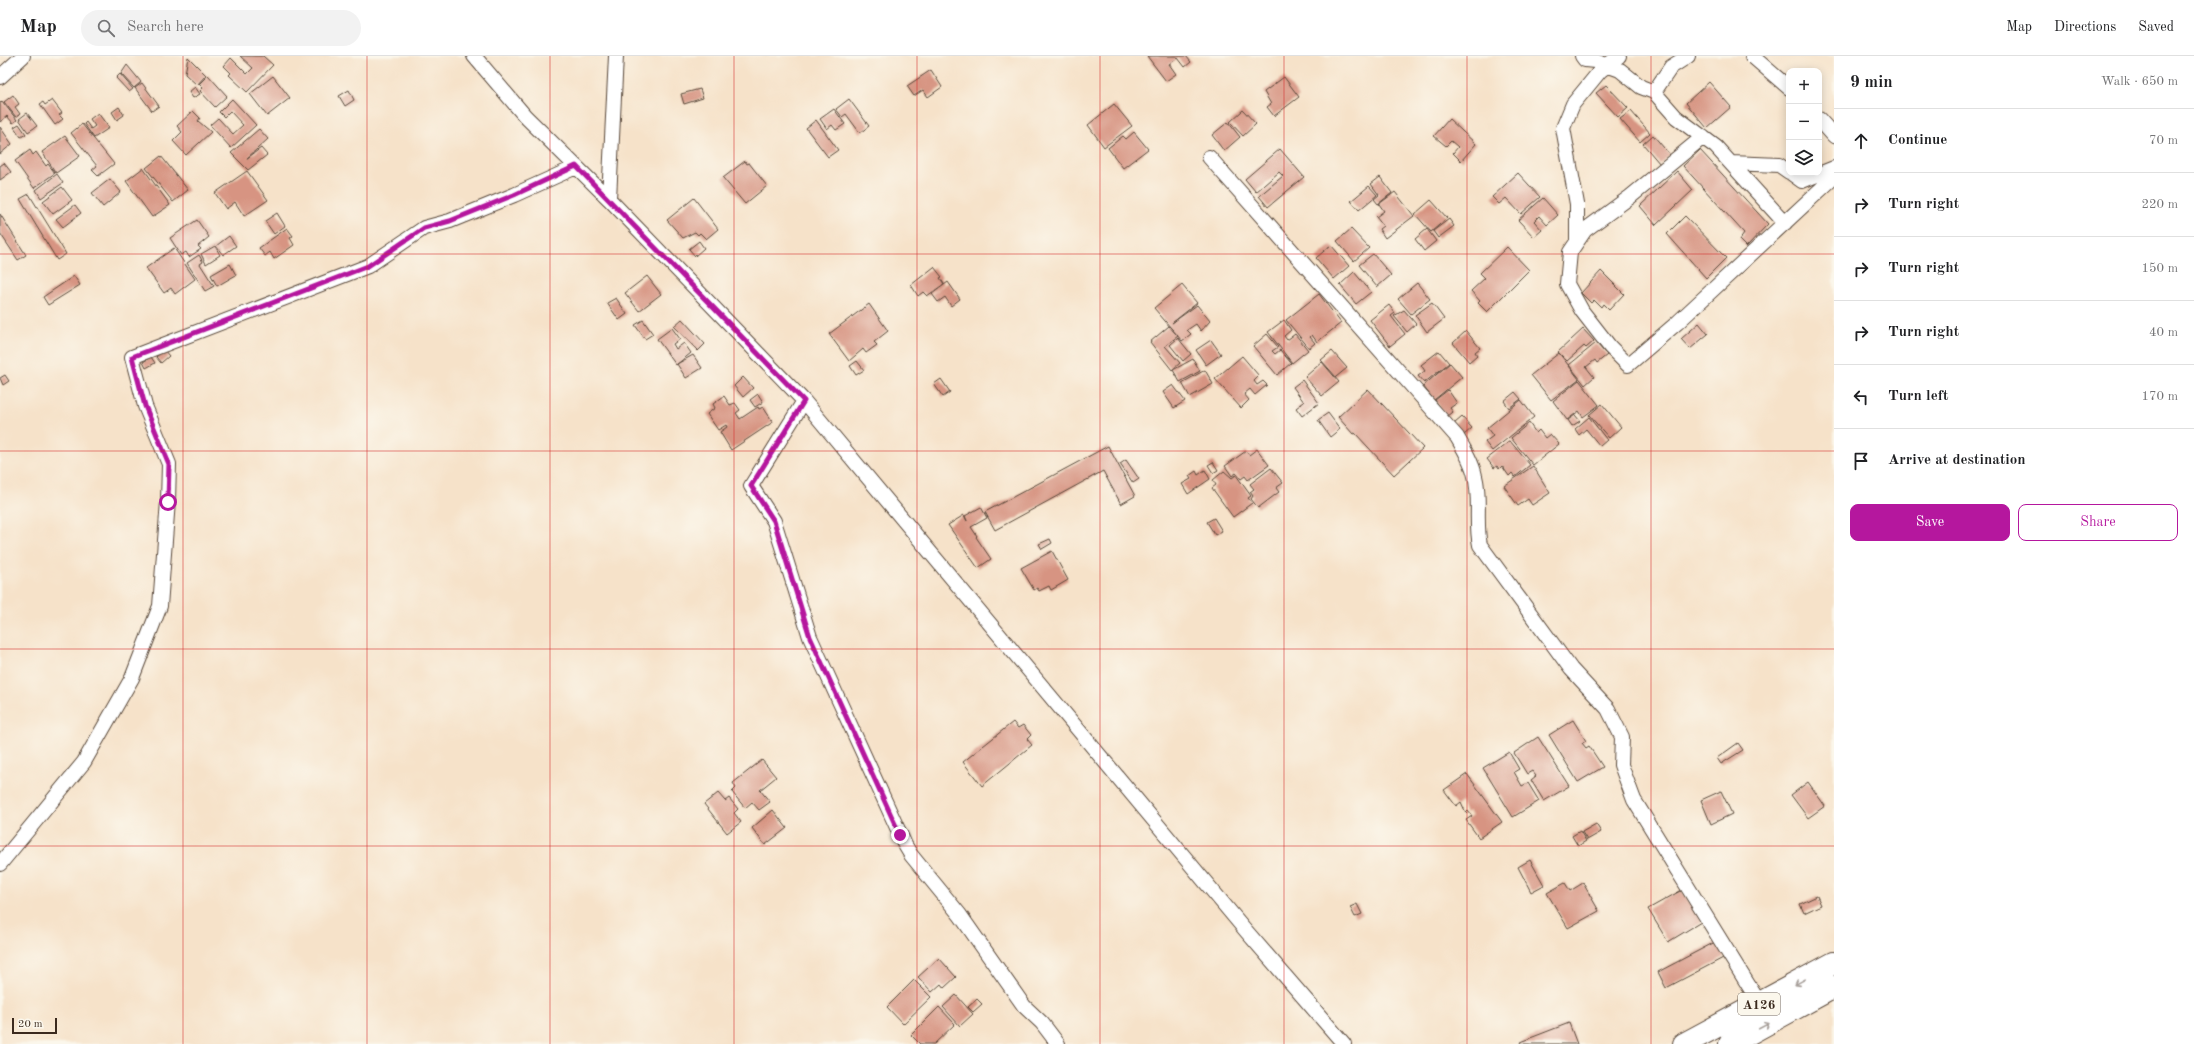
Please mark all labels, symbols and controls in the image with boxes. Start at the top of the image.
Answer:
search box [81,10,361,46]
icon: search [95,17,117,39]
text: Map [20,18,57,37]
text: Search here [127,20,204,35]
text: Map [2006,20,2032,34]
text: Directions [2054,20,2116,34]
text: Saved [2138,20,2174,34]
map controls [1786,68,1822,176]
button: + [1786,68,1822,104]
text: 9 min [1850,74,1893,91]
text: Walk · 650 m [2101,75,2178,88]
button: − [1786,104,1822,140]
icon: ahead [1850,130,1872,152]
text: Continue [1888,133,1947,148]
text: 70 m [2149,134,2178,147]
button: layers [1786,140,1822,176]
icon: right [1850,194,1872,216]
text: Turn right [1888,197,1959,212]
text: 220 m [2141,198,2178,211]
icon: right [1850,258,1872,280]
text: Turn right [1888,261,1959,276]
text: 150 m [2141,262,2178,275]
icon: right [1850,322,1872,344]
text: Turn right [1888,325,1959,340]
text: 40 m [2149,326,2178,339]
icon: left [1850,386,1872,408]
text: Turn left [1888,389,1948,404]
text: 170 m [2141,390,2178,403]
icon: arrive [1850,450,1872,472]
text: Arrive at destination [1888,453,2026,468]
route start [159,493,177,511]
button: Save [1850,504,2010,541]
button: Share [2018,504,2178,541]
route end [891,826,909,844]
one-way arrow [1794,978,1806,986]
road number: A126 [1738,993,1780,1015]
scale bar [12,1016,57,1035]
text: 20 m [18,1019,43,1030]
one-way arrow [1758,1021,1770,1029]

